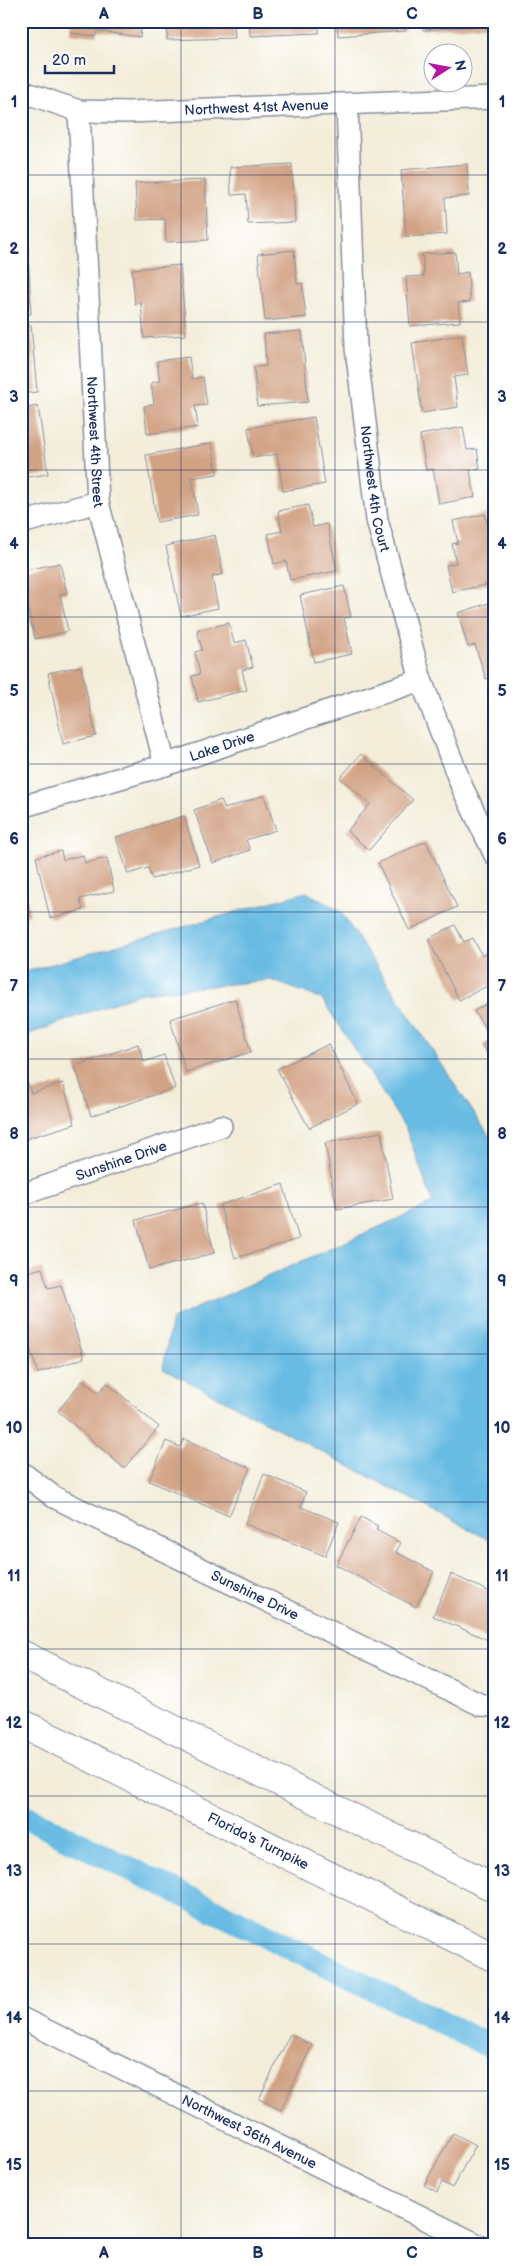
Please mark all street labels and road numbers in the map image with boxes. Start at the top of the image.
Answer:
street label: Northwest 41st Avenue [184,96,329,118]
street label: Northwest 4th Street [83,376,108,510]
street label: Northwest 4th Court [357,424,394,554]
street label: Lake Drive [187,727,257,765]
street label: Sunshine Drive [73,1137,169,1184]
street label: Sunshine Drive [209,1566,302,1623]
street label: Florida's Turnpike [205,1809,312,1873]
street label: Northwest 36th Avenue [179,2091,320,2172]

